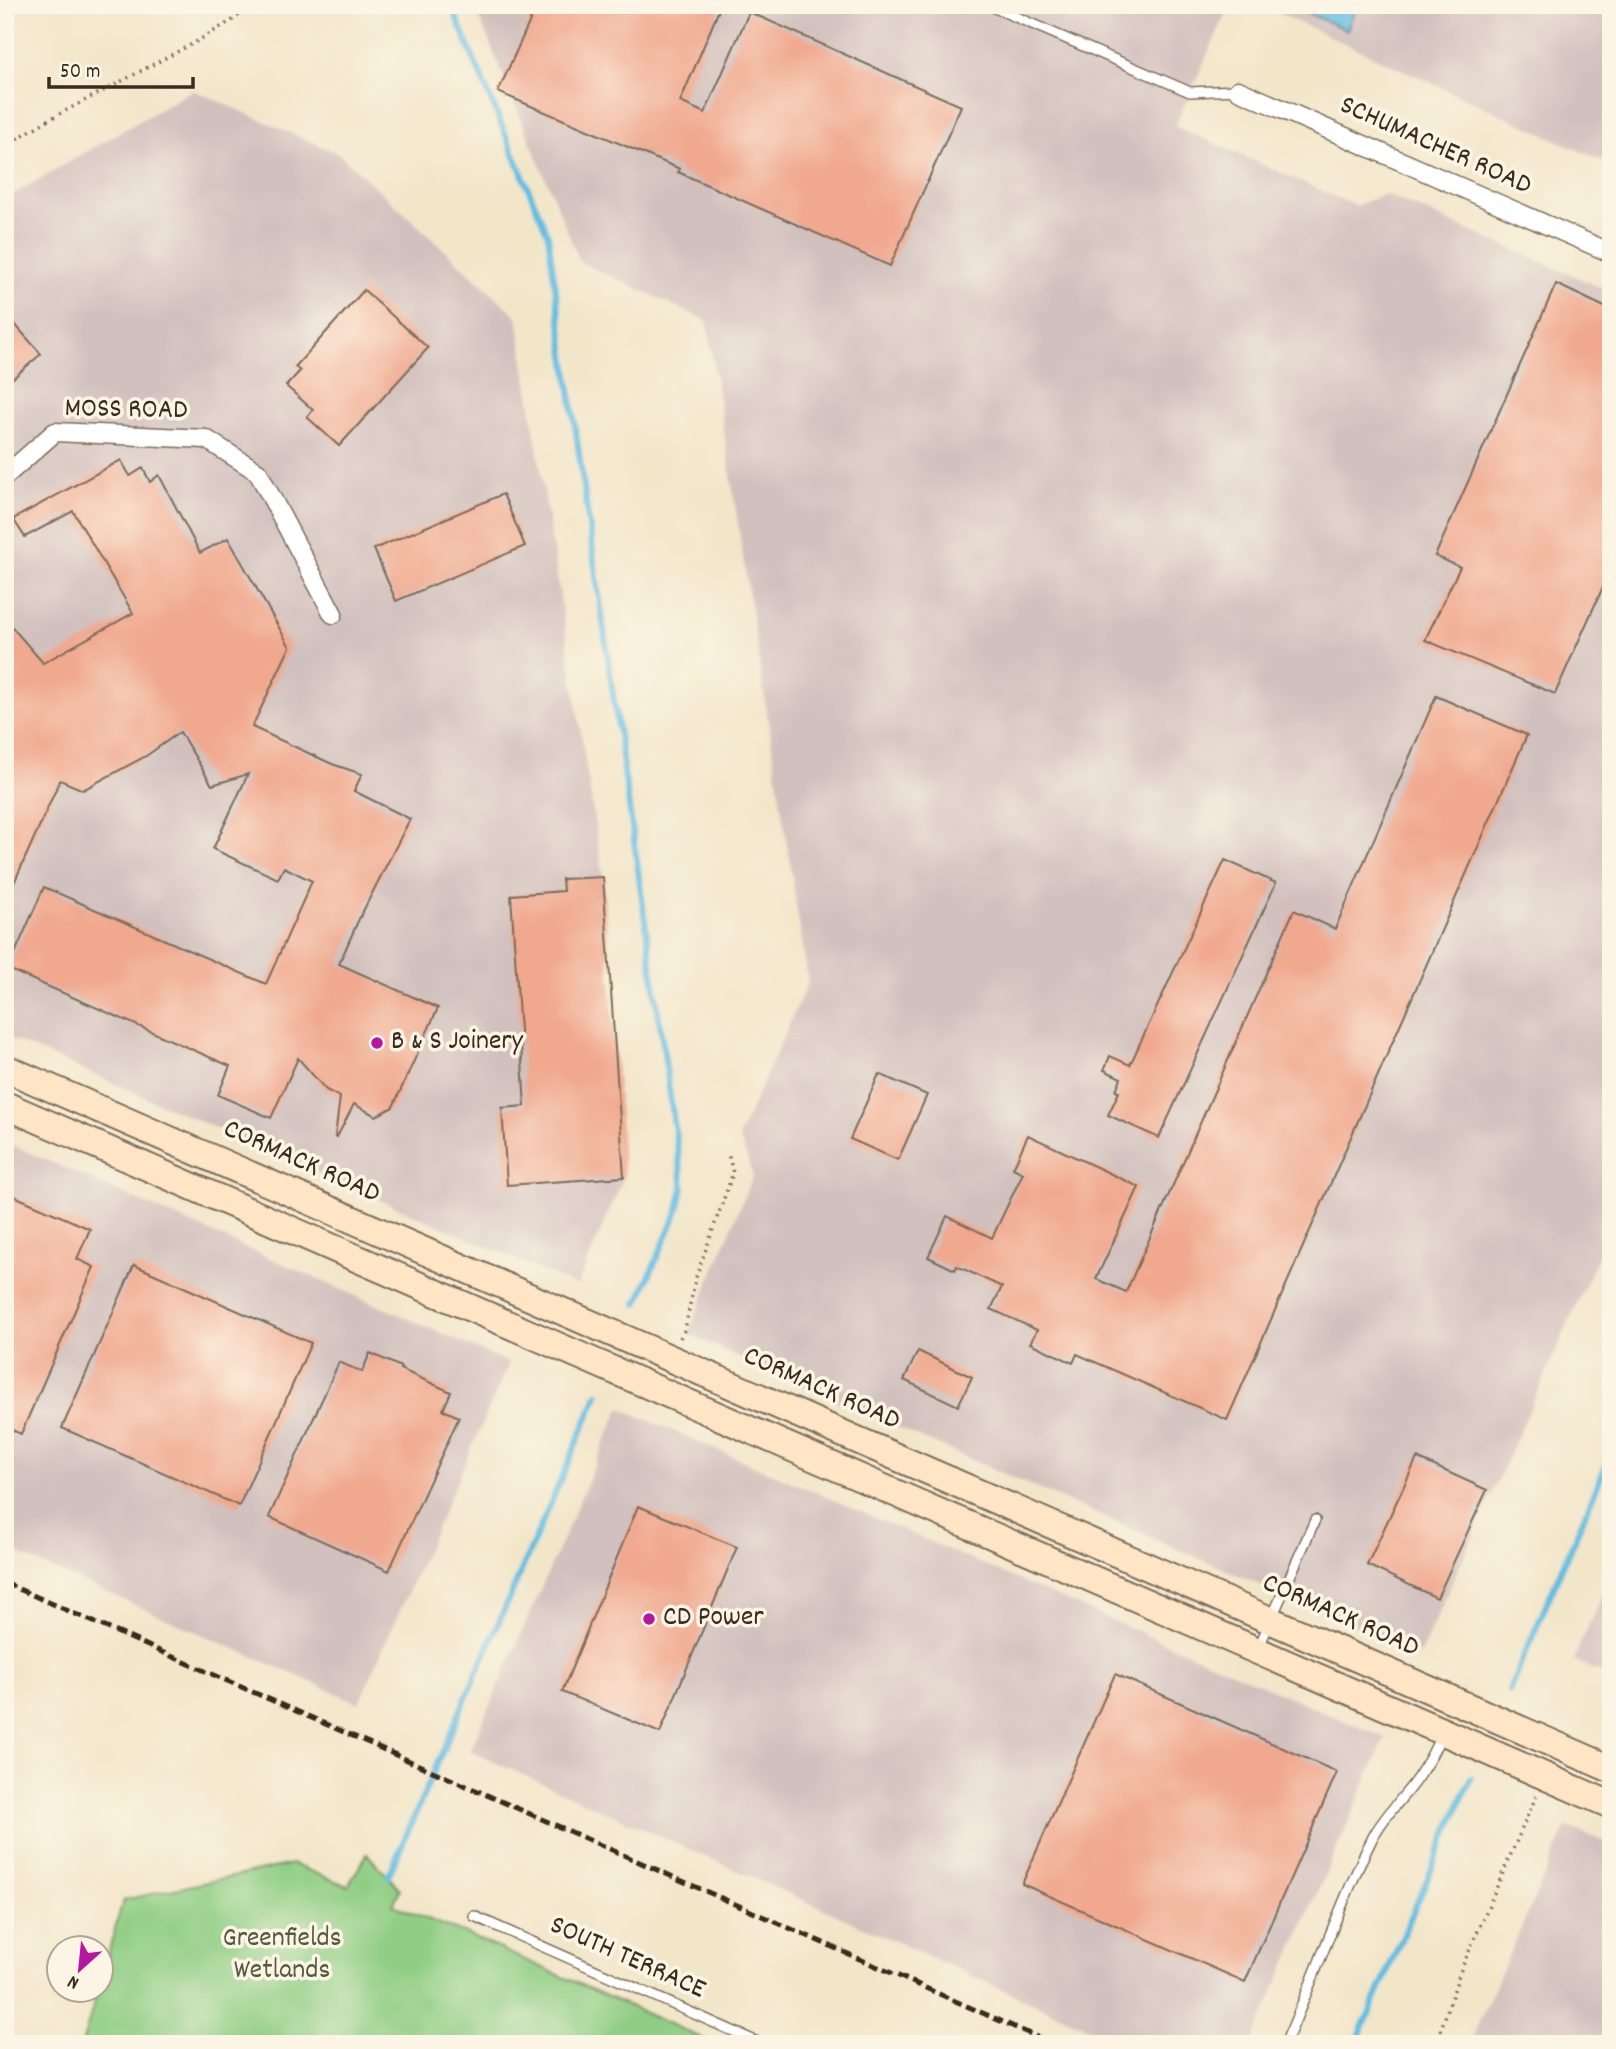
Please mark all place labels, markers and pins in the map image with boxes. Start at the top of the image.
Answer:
place label: B & S Joinery [391,1023,524,1063]
marker: B & S Joinery [369,1035,385,1051]
place label: CD Power [663,1599,764,1639]
marker: CD Power [641,1611,657,1627]

